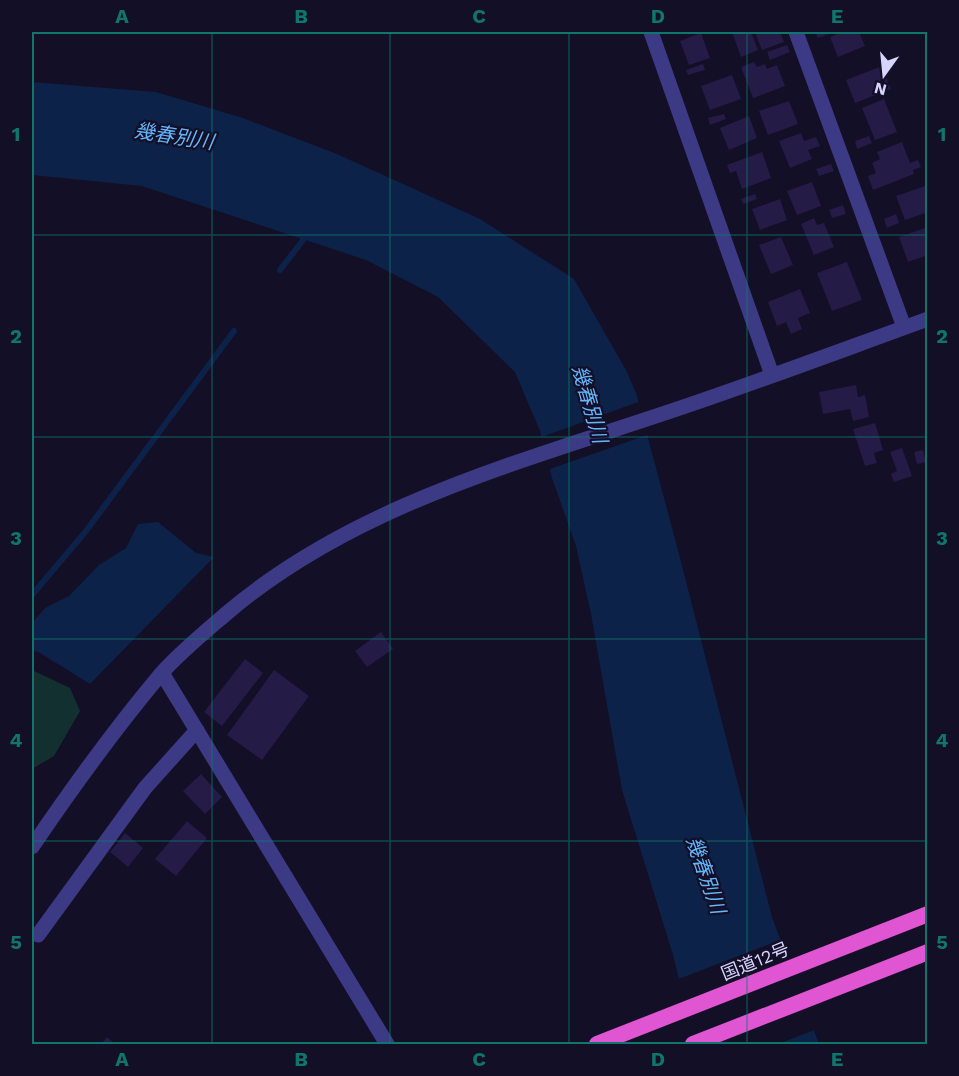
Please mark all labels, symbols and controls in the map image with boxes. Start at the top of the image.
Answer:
text: A [115,4,129,28]
text: B [294,4,308,28]
text: C [472,4,486,28]
text: D [651,4,665,28]
text: E [831,4,843,28]
north arrow [854,45,914,105]
text: N [872,78,888,100]
water label: 幾春別川 [133,118,217,154]
text: 1 [12,122,20,146]
text: 1 [938,122,946,146]
text: 2 [10,324,22,348]
text: 2 [936,324,948,348]
water label: 幾春別川 [567,362,613,448]
text: 3 [10,526,22,550]
text: 3 [936,526,948,550]
text: 4 [10,728,23,752]
text: 4 [936,728,949,752]
water label: 幾春別川 [682,833,731,919]
text: 5 [10,930,22,954]
text: 5 [936,930,948,954]
street label: 国道12号 [718,938,792,984]
text: A [115,1047,129,1071]
text: B [294,1047,308,1071]
text: C [472,1047,486,1071]
text: D [651,1047,665,1071]
text: E [831,1047,843,1071]

